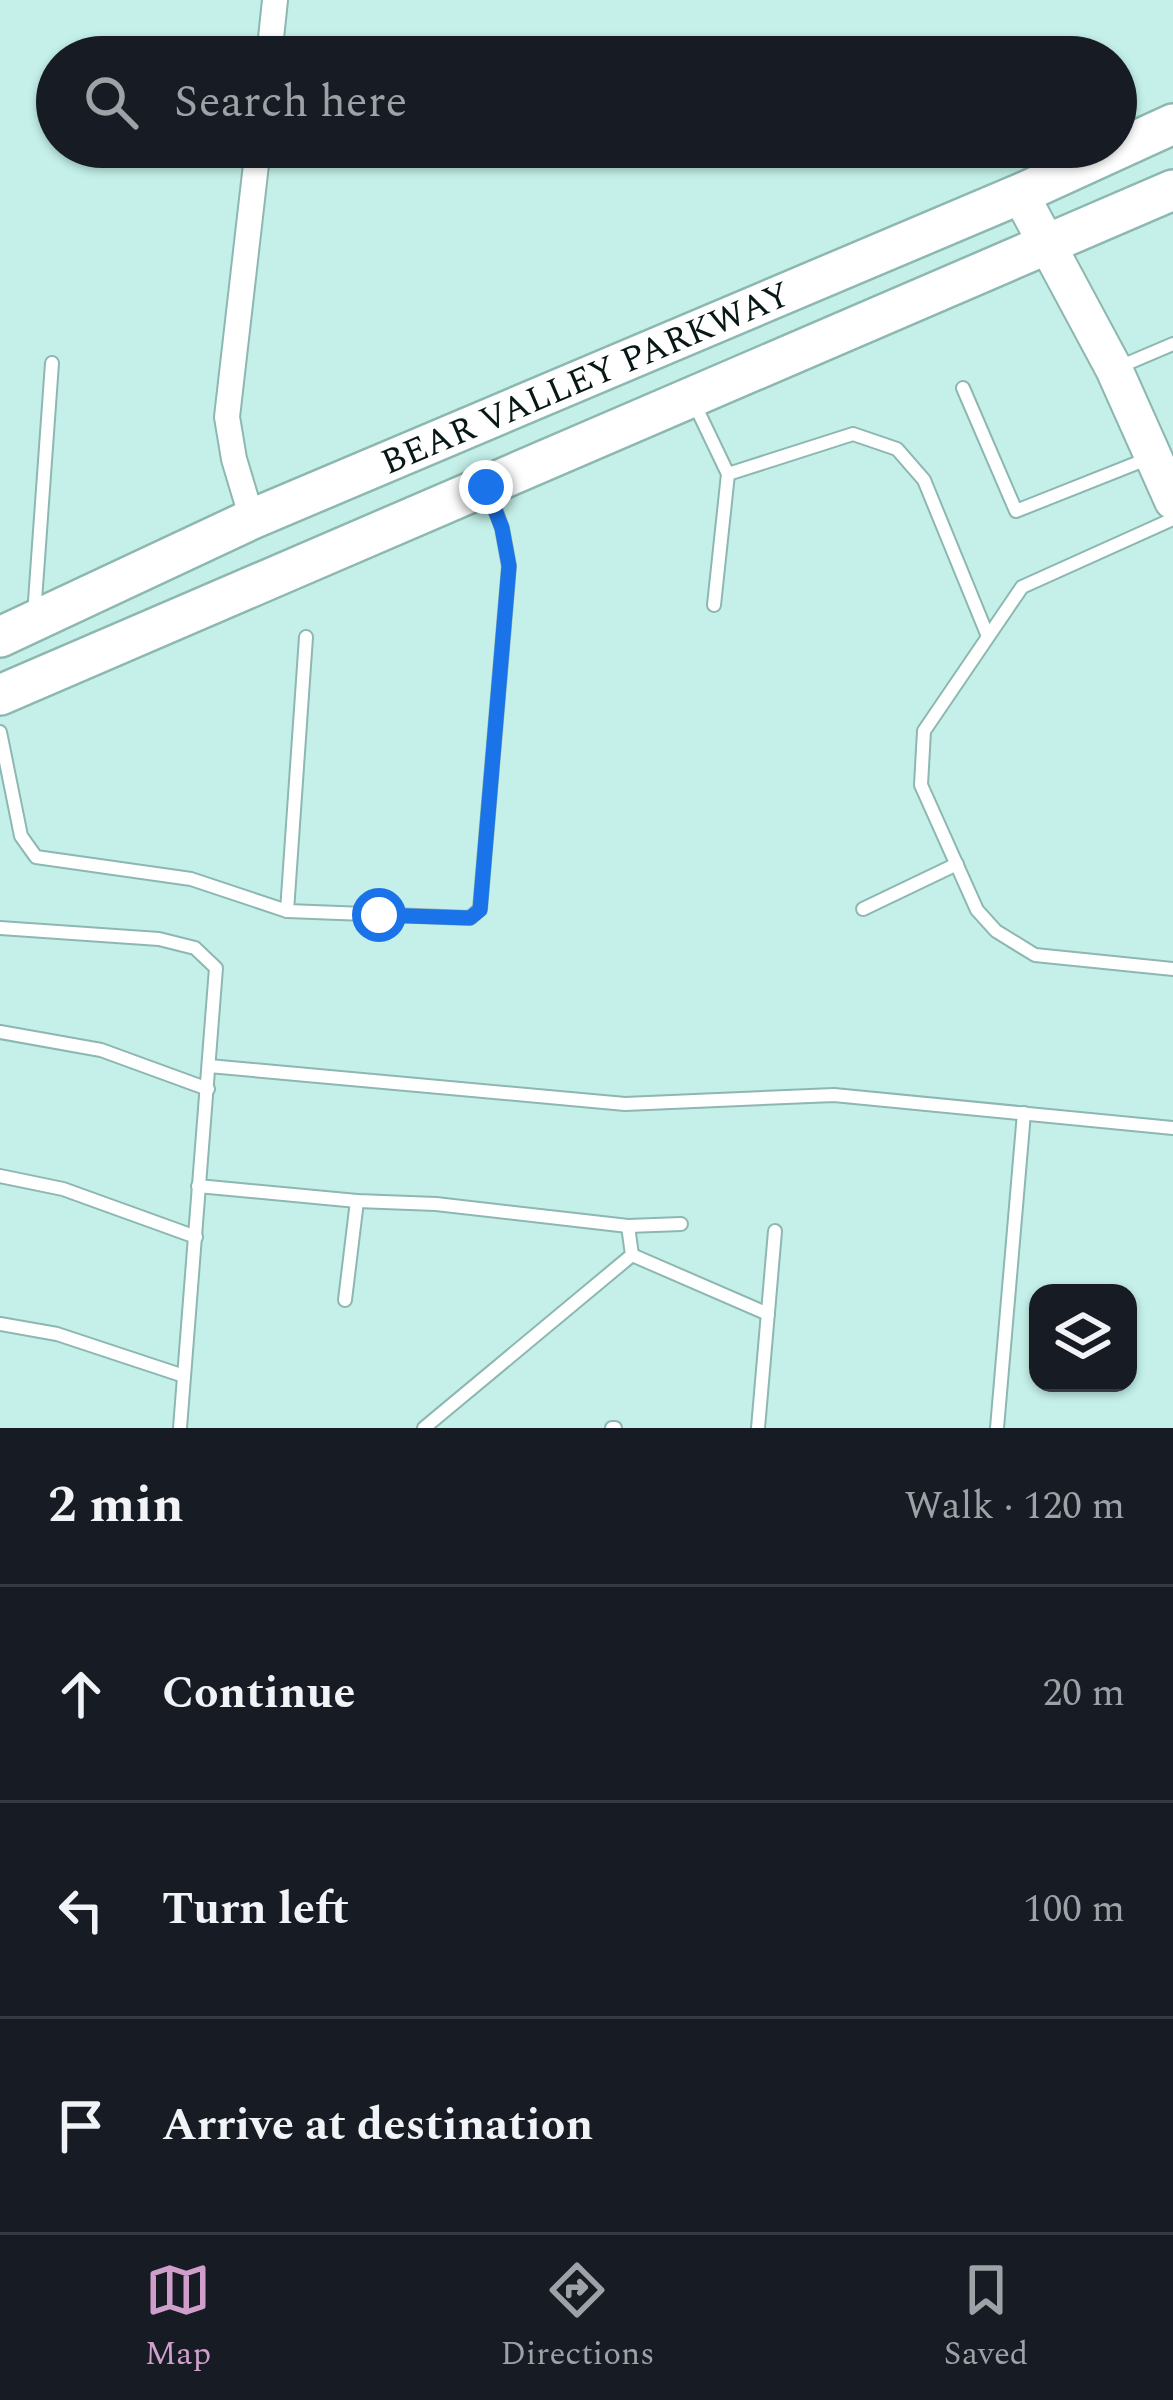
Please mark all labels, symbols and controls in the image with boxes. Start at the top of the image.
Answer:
search box [36,36,1137,168]
text: Search here [174,68,407,137]
icon: search [78,69,144,135]
street label: BEAR VALLEY PARKWAY [373,268,799,490]
route end [459,460,513,514]
route start [352,888,406,942]
map controls [1029,1284,1137,1392]
button: layers [1029,1284,1137,1392]
text: 2 min [48,1467,184,1545]
text: Walk · 120 m [904,1477,1125,1536]
text: Continue [162,1659,355,1728]
icon: ahead [48,1661,114,1727]
text: 20 m [1043,1664,1125,1723]
text: Turn left [162,1875,349,1944]
icon: left [48,1877,114,1943]
text: 100 m [1023,1880,1125,1939]
text: Arrive at destination [162,2091,593,2160]
icon: arrive [48,2093,114,2159]
tab: Map [145,2257,211,2379]
tab: Directions [500,2257,654,2379]
tab: Saved [944,2257,1028,2379]

